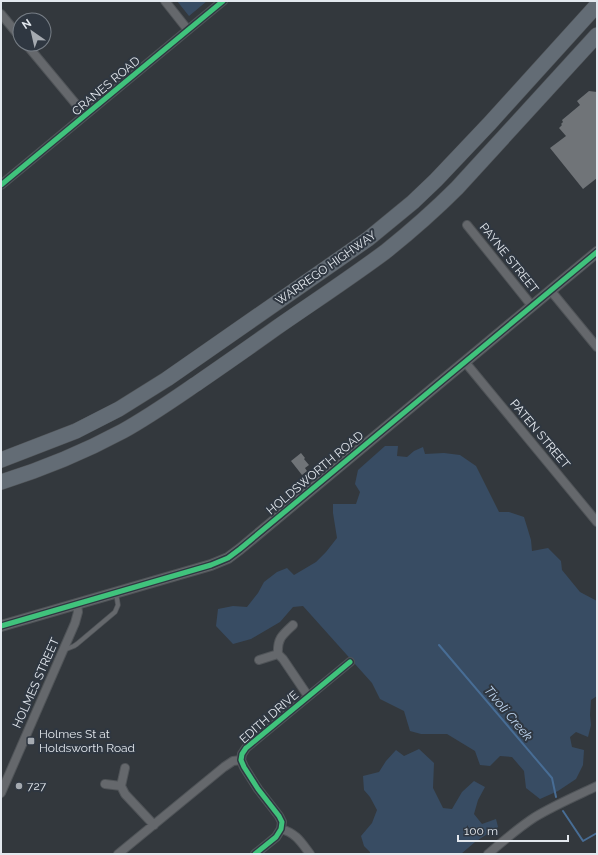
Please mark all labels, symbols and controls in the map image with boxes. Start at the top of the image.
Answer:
north arrow [12,12,52,52]
text: N [20,16,34,32]
street label: CRANES ROAD [69,53,143,118]
street label: PAYNE STREET [477,220,542,296]
street label: WARREGO HIGHWAY [273,228,379,308]
street label: PATEN STREET [507,397,573,472]
street label: HOLDSWORTH ROAD [264,428,367,518]
street label: HOLMES STREET [10,635,62,730]
water label: Tivoli Creek [481,683,536,744]
street label: EDITH DRIVE [237,688,301,746]
place label: Holmes St at Holdsworth Road [39,727,135,755]
marker: Holmes St at Holdsworth Road [26,736,36,746]
place label: 727 [27,779,47,793]
marker: 727 [14,781,24,791]
scale bar [458,817,568,843]
text: 100 m [464,824,498,838]

